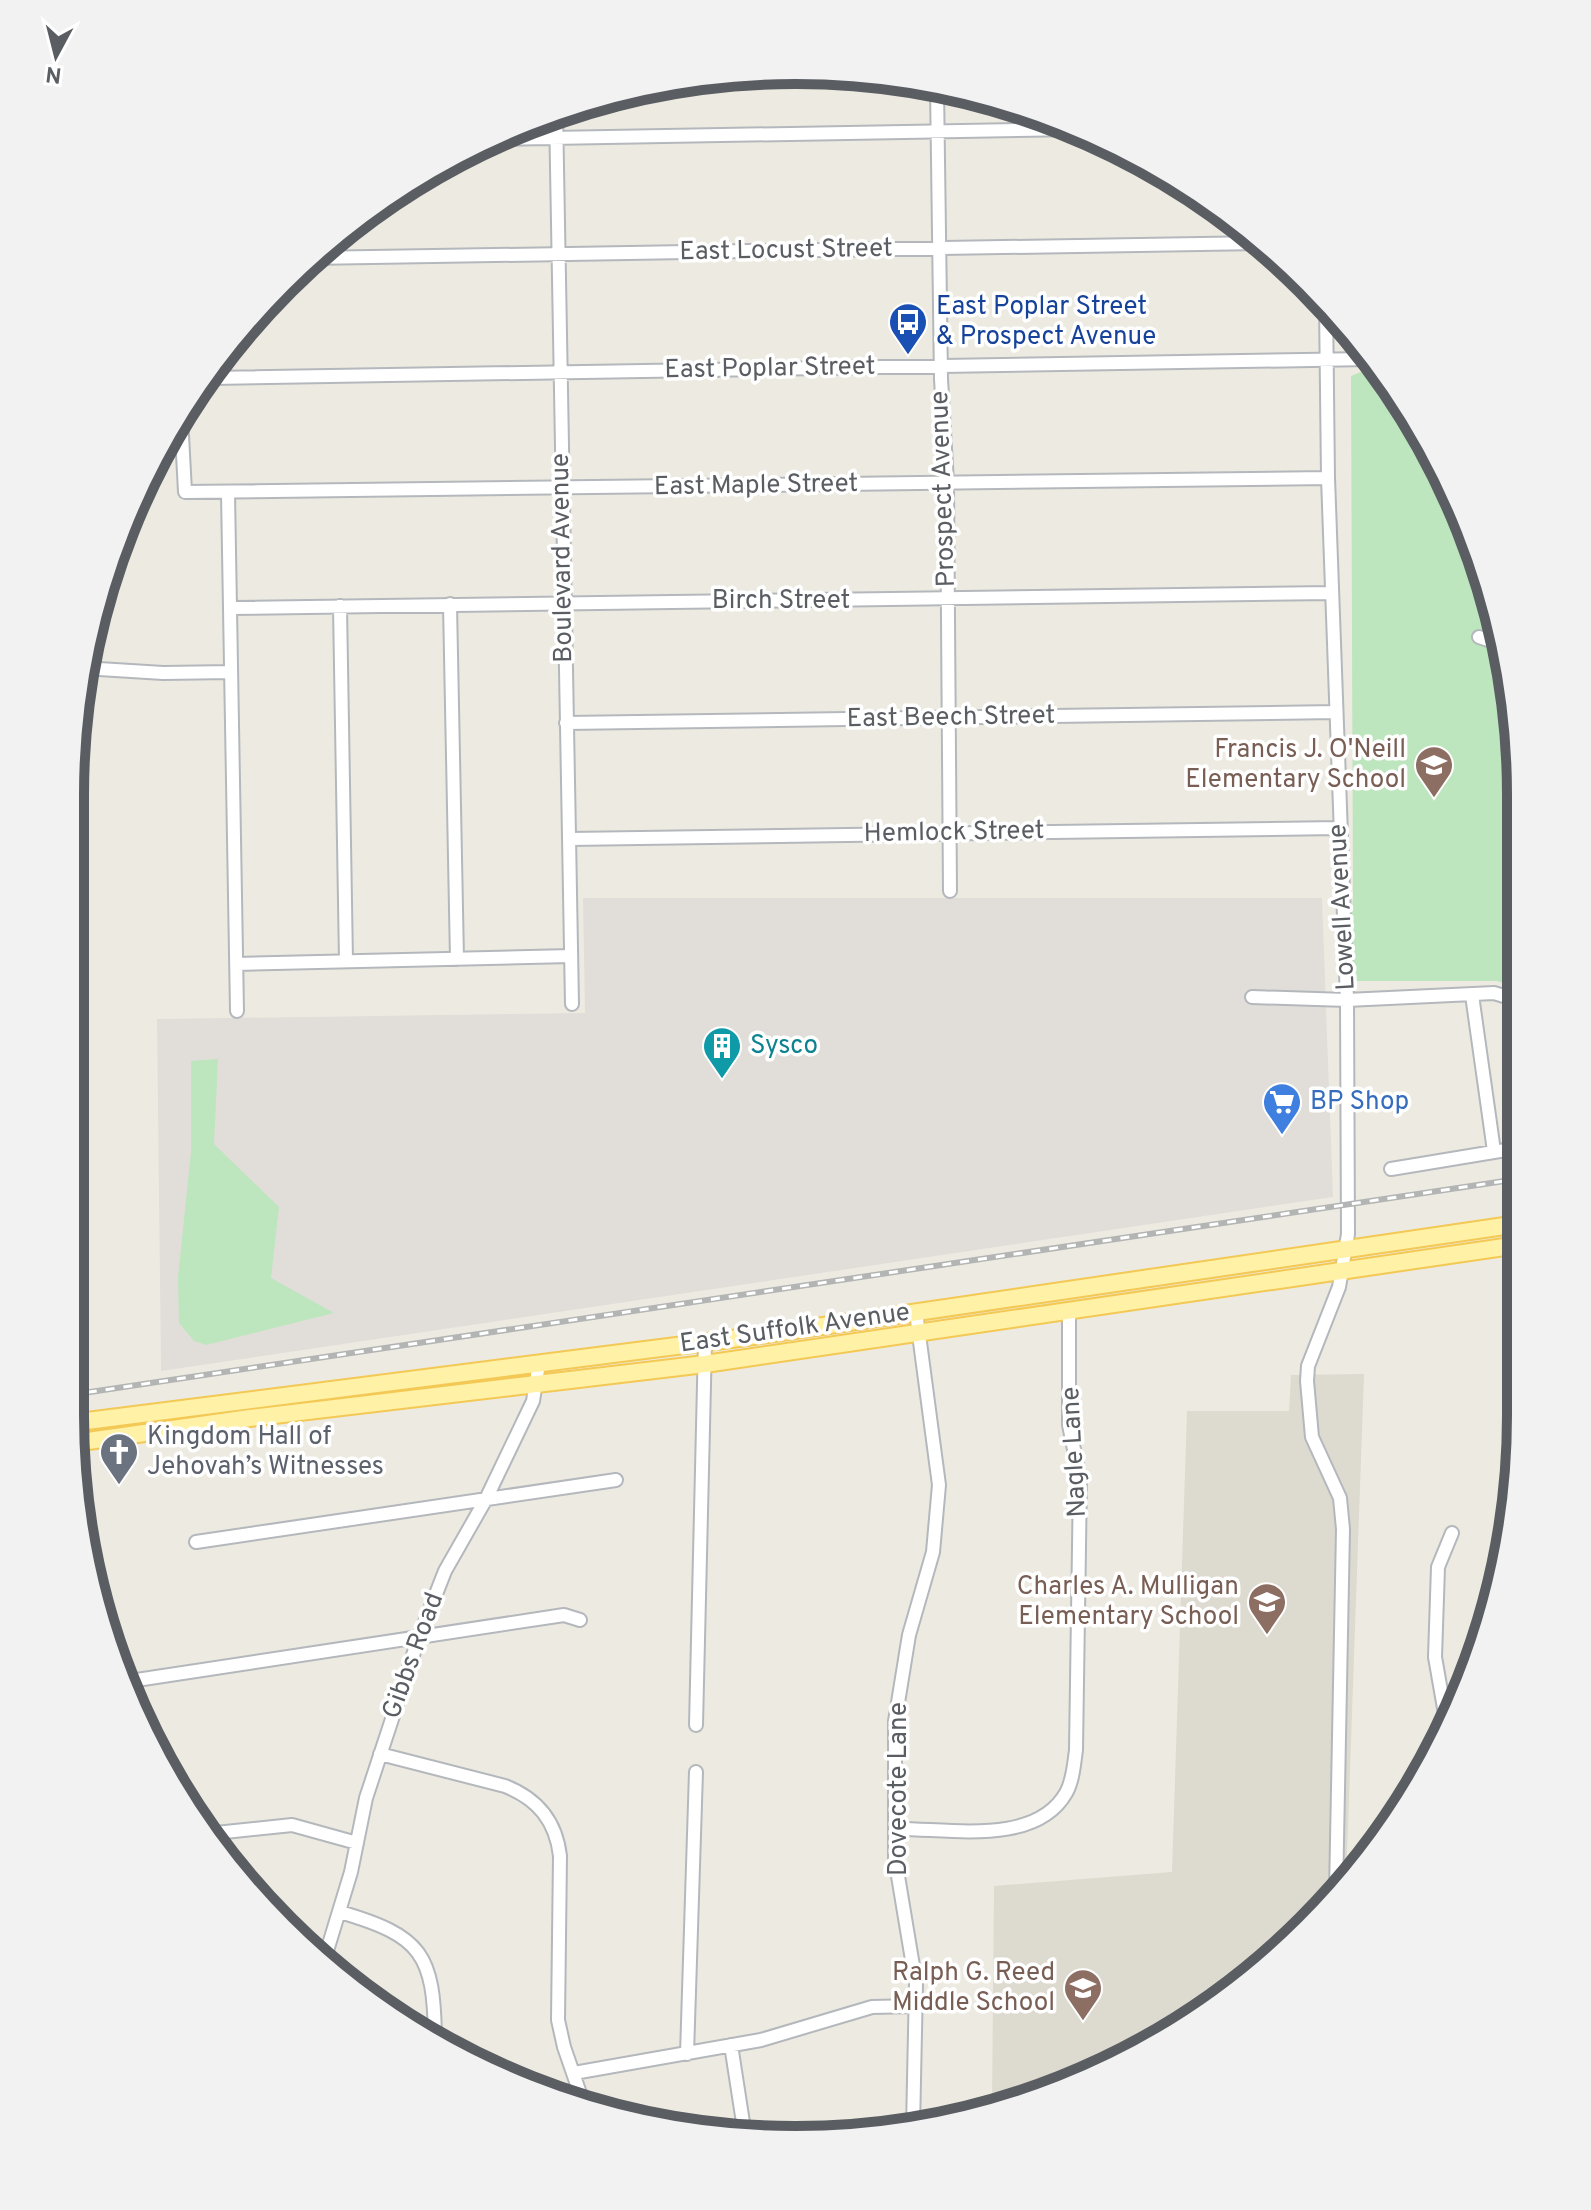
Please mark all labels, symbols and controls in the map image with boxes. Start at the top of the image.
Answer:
north arrow [16,16,96,96]
text: N [44,59,63,88]
street label: East Locust Street [679,233,893,269]
place label: East Poplar Street & Prospect Avenue [936,291,1156,354]
bus stop icon: East Poplar Street & Prospect Avenue [887,301,929,356]
street label: East Poplar Street [664,351,876,387]
street label: Prospect Avenue [924,390,964,588]
street label: Boulevard Avenue [545,453,581,663]
street label: East Maple Street [654,468,858,504]
street label: Birch Street [712,585,850,618]
street label: East Beech Street [846,700,1056,736]
place label: Francis J. O'Neill Elementary School [1185,734,1406,797]
school or university icon: Francis J. O'Neill Elementary School [1413,744,1455,799]
street label: Hemlock Street [863,815,1045,851]
street label: Lowell Avenue [1322,823,1364,991]
building icon: Sysco [701,1025,743,1080]
place label: Sysco [750,1030,818,1063]
supermarket icon: BP Shop [1261,1081,1303,1136]
place label: BP Shop [1310,1086,1409,1119]
street label: East Suffolk Avenue [678,1297,912,1361]
street label: Nagle Lane [1055,1386,1095,1518]
place label: Kingdom Hall of Jehovah’s Witnesses [147,1421,384,1484]
church icon: Kingdom Hall of Jehovah’s Witnesses [98,1431,140,1486]
place label: Charles A. Mulligan Elementary School [1017,1571,1239,1634]
school or university icon: Charles A. Mulligan Elementary School [1246,1581,1288,1636]
street label: Gibbs Road [376,1588,452,1724]
street label: Dovecote Lane [883,1702,916,1876]
place label: Ralph G. Reed Middle School [892,1957,1055,2020]
school or university icon: Ralph G. Reed Middle School [1062,1967,1104,2022]

